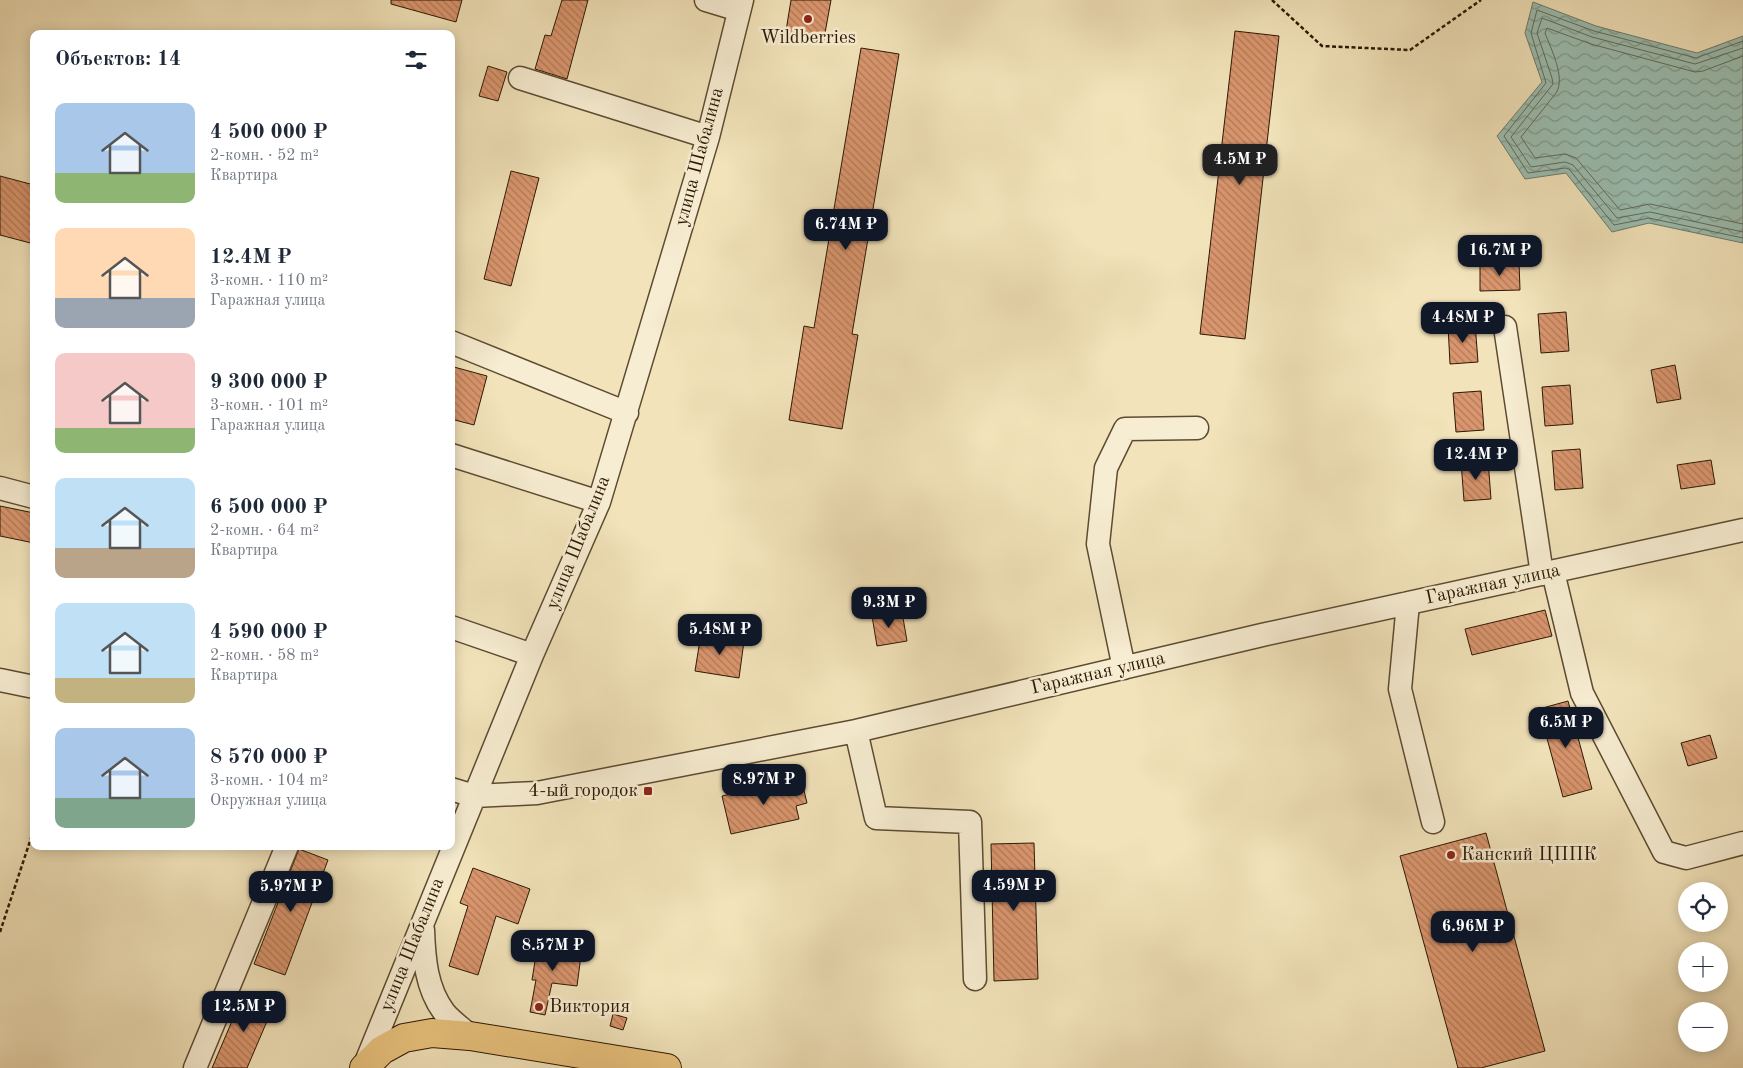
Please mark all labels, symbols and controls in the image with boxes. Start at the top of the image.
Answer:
marker: Wildberries [802,13,814,25]
place label: Wildberries [760,29,856,48]
icon: filters [402,46,430,74]
text: Объектов: 14 [55,49,181,70]
street label: улица Шабалина [672,85,728,228]
text: 4 500 000 ₽ [210,122,328,143]
icon: home [95,123,155,183]
pin: 4.5M ₽ [1199,144,1281,186]
text: 2-комн. · 52 m² [210,148,319,164]
text: 4.5M ₽ [1214,152,1267,168]
text: Квартира [210,168,278,184]
pin: 6.74M ₽ [800,208,892,251]
text: 6.74M ₽ [815,217,877,233]
pin: 16.7M ₽ [1454,234,1546,277]
text: 16.7M ₽ [1469,243,1531,259]
text: 12.4M ₽ [210,247,292,268]
icon: home [95,248,155,308]
text: 3-комн. · 110 m² [210,273,328,289]
text: Гаражная улица [210,293,326,309]
pin: 4.48M ₽ [1417,302,1509,344]
text: 4.48M ₽ [1432,310,1494,326]
text: 9 300 000 ₽ [210,372,328,393]
icon: home [95,373,155,433]
text: 3-комн. · 101 m² [210,398,328,414]
text: Гаражная улица [210,418,326,434]
pin: 12.4M ₽ [1430,438,1522,481]
text: 12.4M ₽ [1445,447,1507,463]
street label: улица Шабалина [543,473,615,613]
text: 6 500 000 ₽ [210,497,328,518]
icon: home [95,498,155,558]
text: 2-комн. · 64 m² [210,523,319,539]
text: Квартира [210,543,278,559]
street label: Гаражная улица [1424,561,1563,609]
pin: 9.3M ₽ [848,586,930,629]
text: 9.3M ₽ [863,595,916,611]
pin: 5.48M ₽ [674,614,766,656]
text: 4 590 000 ₽ [210,622,328,643]
text: 5.48M ₽ [689,622,751,638]
icon: home [95,623,155,683]
text: 2-комн. · 58 m² [210,648,319,664]
street label: Гаражная улица [1029,649,1168,699]
text: Квартира [210,668,278,684]
pin: 6.5M ₽ [1525,706,1607,749]
text: 6.5M ₽ [1540,715,1593,731]
text: 8 570 000 ₽ [210,747,328,768]
icon: home [95,748,155,808]
pin: 8.97M ₽ [718,764,810,806]
text: 8.97M ₽ [733,772,795,788]
text: 3-комн. · 104 m² [210,773,328,789]
place label: 4-ый городок [528,782,638,801]
marker: 4-ый городок [642,785,654,797]
text: Окружная улица [210,793,327,809]
place label: Канский ЦППК [1461,846,1597,865]
marker: Канский ЦППК [1445,849,1457,861]
pin: 5.97M ₽ [245,870,337,913]
pin: 4.59M ₽ [968,870,1060,912]
street label: улица Шабалина [377,875,449,1015]
text: 4.59M ₽ [983,878,1045,894]
text: 5.97M ₽ [260,879,322,895]
map controls [1678,882,1728,1052]
button: locate [1678,882,1728,932]
pin: 6.96M ₽ [1427,910,1519,953]
text: 6.96M ₽ [1442,919,1504,935]
pin: 8.57M ₽ [507,930,599,972]
text: 8.57M ₽ [522,938,584,954]
button: + [1678,942,1728,992]
pin: 12.5M ₽ [198,990,290,1033]
place label: Виктория [549,998,630,1017]
text: 12.5M ₽ [213,999,275,1015]
marker: Виктория [533,1001,545,1013]
button: − [1678,1002,1728,1052]

